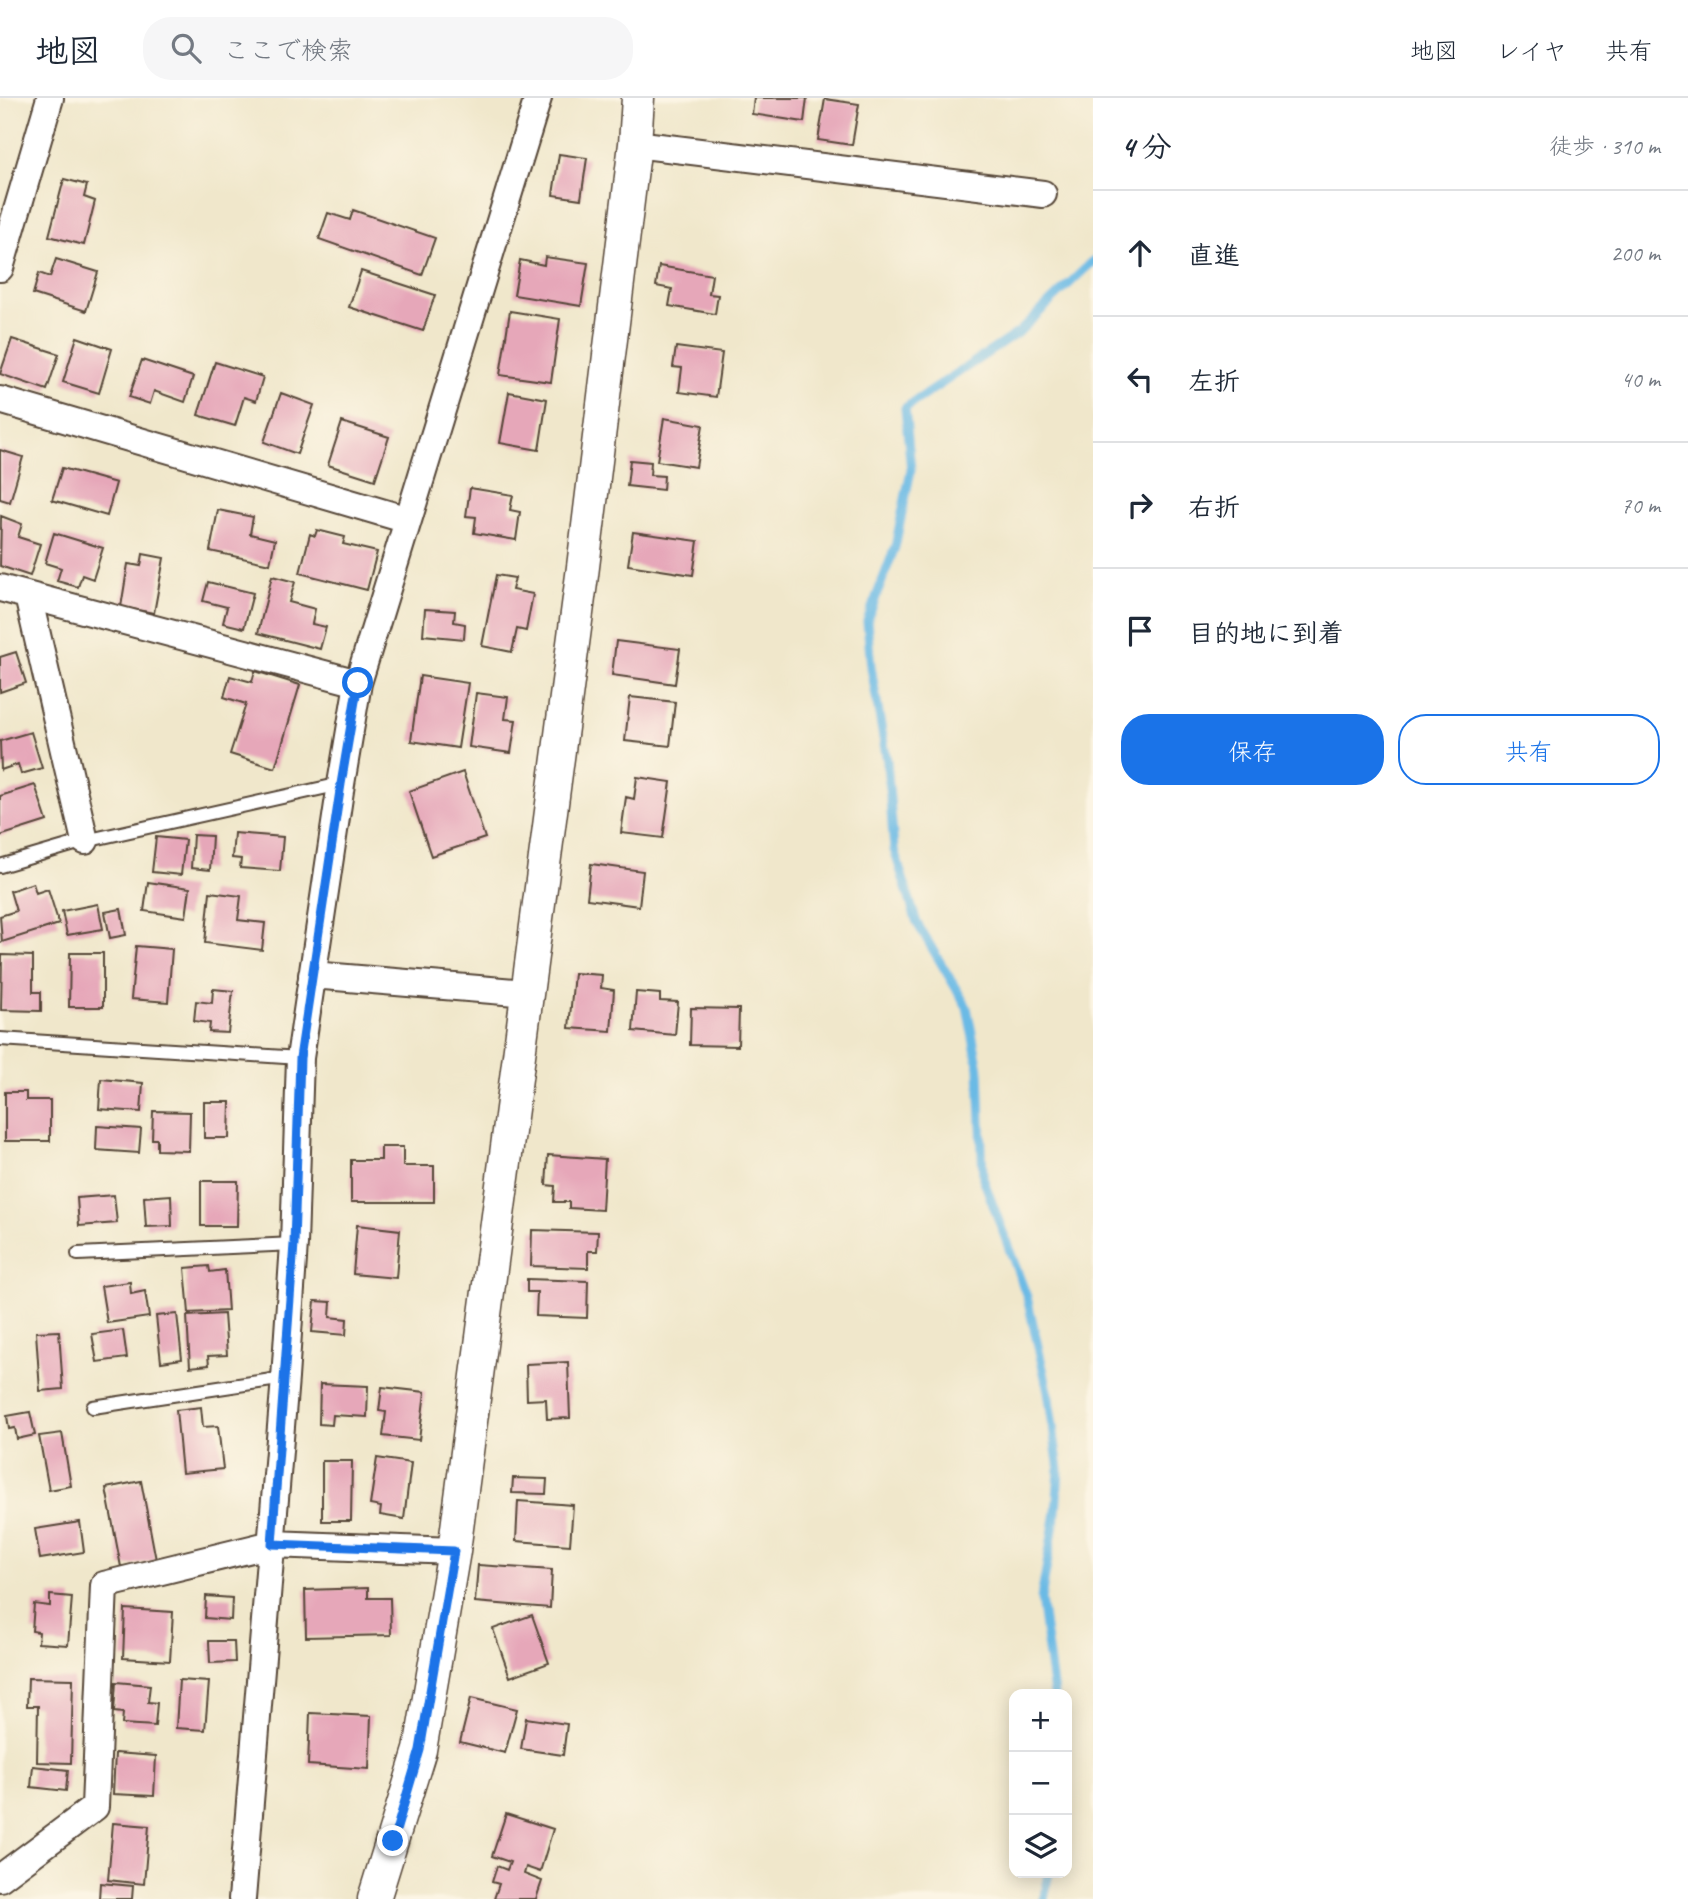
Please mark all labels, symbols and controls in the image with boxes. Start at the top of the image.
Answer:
search box [143,17,633,80]
icon: search [167,29,205,67]
text: 地図 [35,30,101,72]
text: ここで検索 [223,34,353,67]
text: 地図 [1410,36,1458,66]
text: レイヤ [1496,36,1567,66]
text: 共有 [1605,36,1653,66]
text: 4 分 [1121,128,1172,166]
text: 徒歩 · 310 m [1549,132,1660,161]
icon: ahead [1121,234,1159,272]
text: 直進 [1188,239,1240,272]
text: 200 m [1611,239,1660,268]
icon: left [1121,360,1159,398]
text: 左折 [1188,365,1240,398]
text: 40 m [1621,365,1660,394]
icon: right [1121,486,1159,524]
text: 右折 [1188,491,1240,524]
text: 70 m [1621,491,1660,520]
icon: arrive [1121,612,1159,650]
text: 目的地に到着 [1188,617,1344,650]
route start [342,667,373,698]
button: 保存 [1121,714,1384,785]
button: 共有 [1398,714,1660,785]
map controls [1009,1689,1072,1878]
button: + [1009,1689,1072,1752]
button: − [1009,1752,1072,1815]
button: layers [1009,1815,1072,1878]
route end [377,1825,408,1856]

